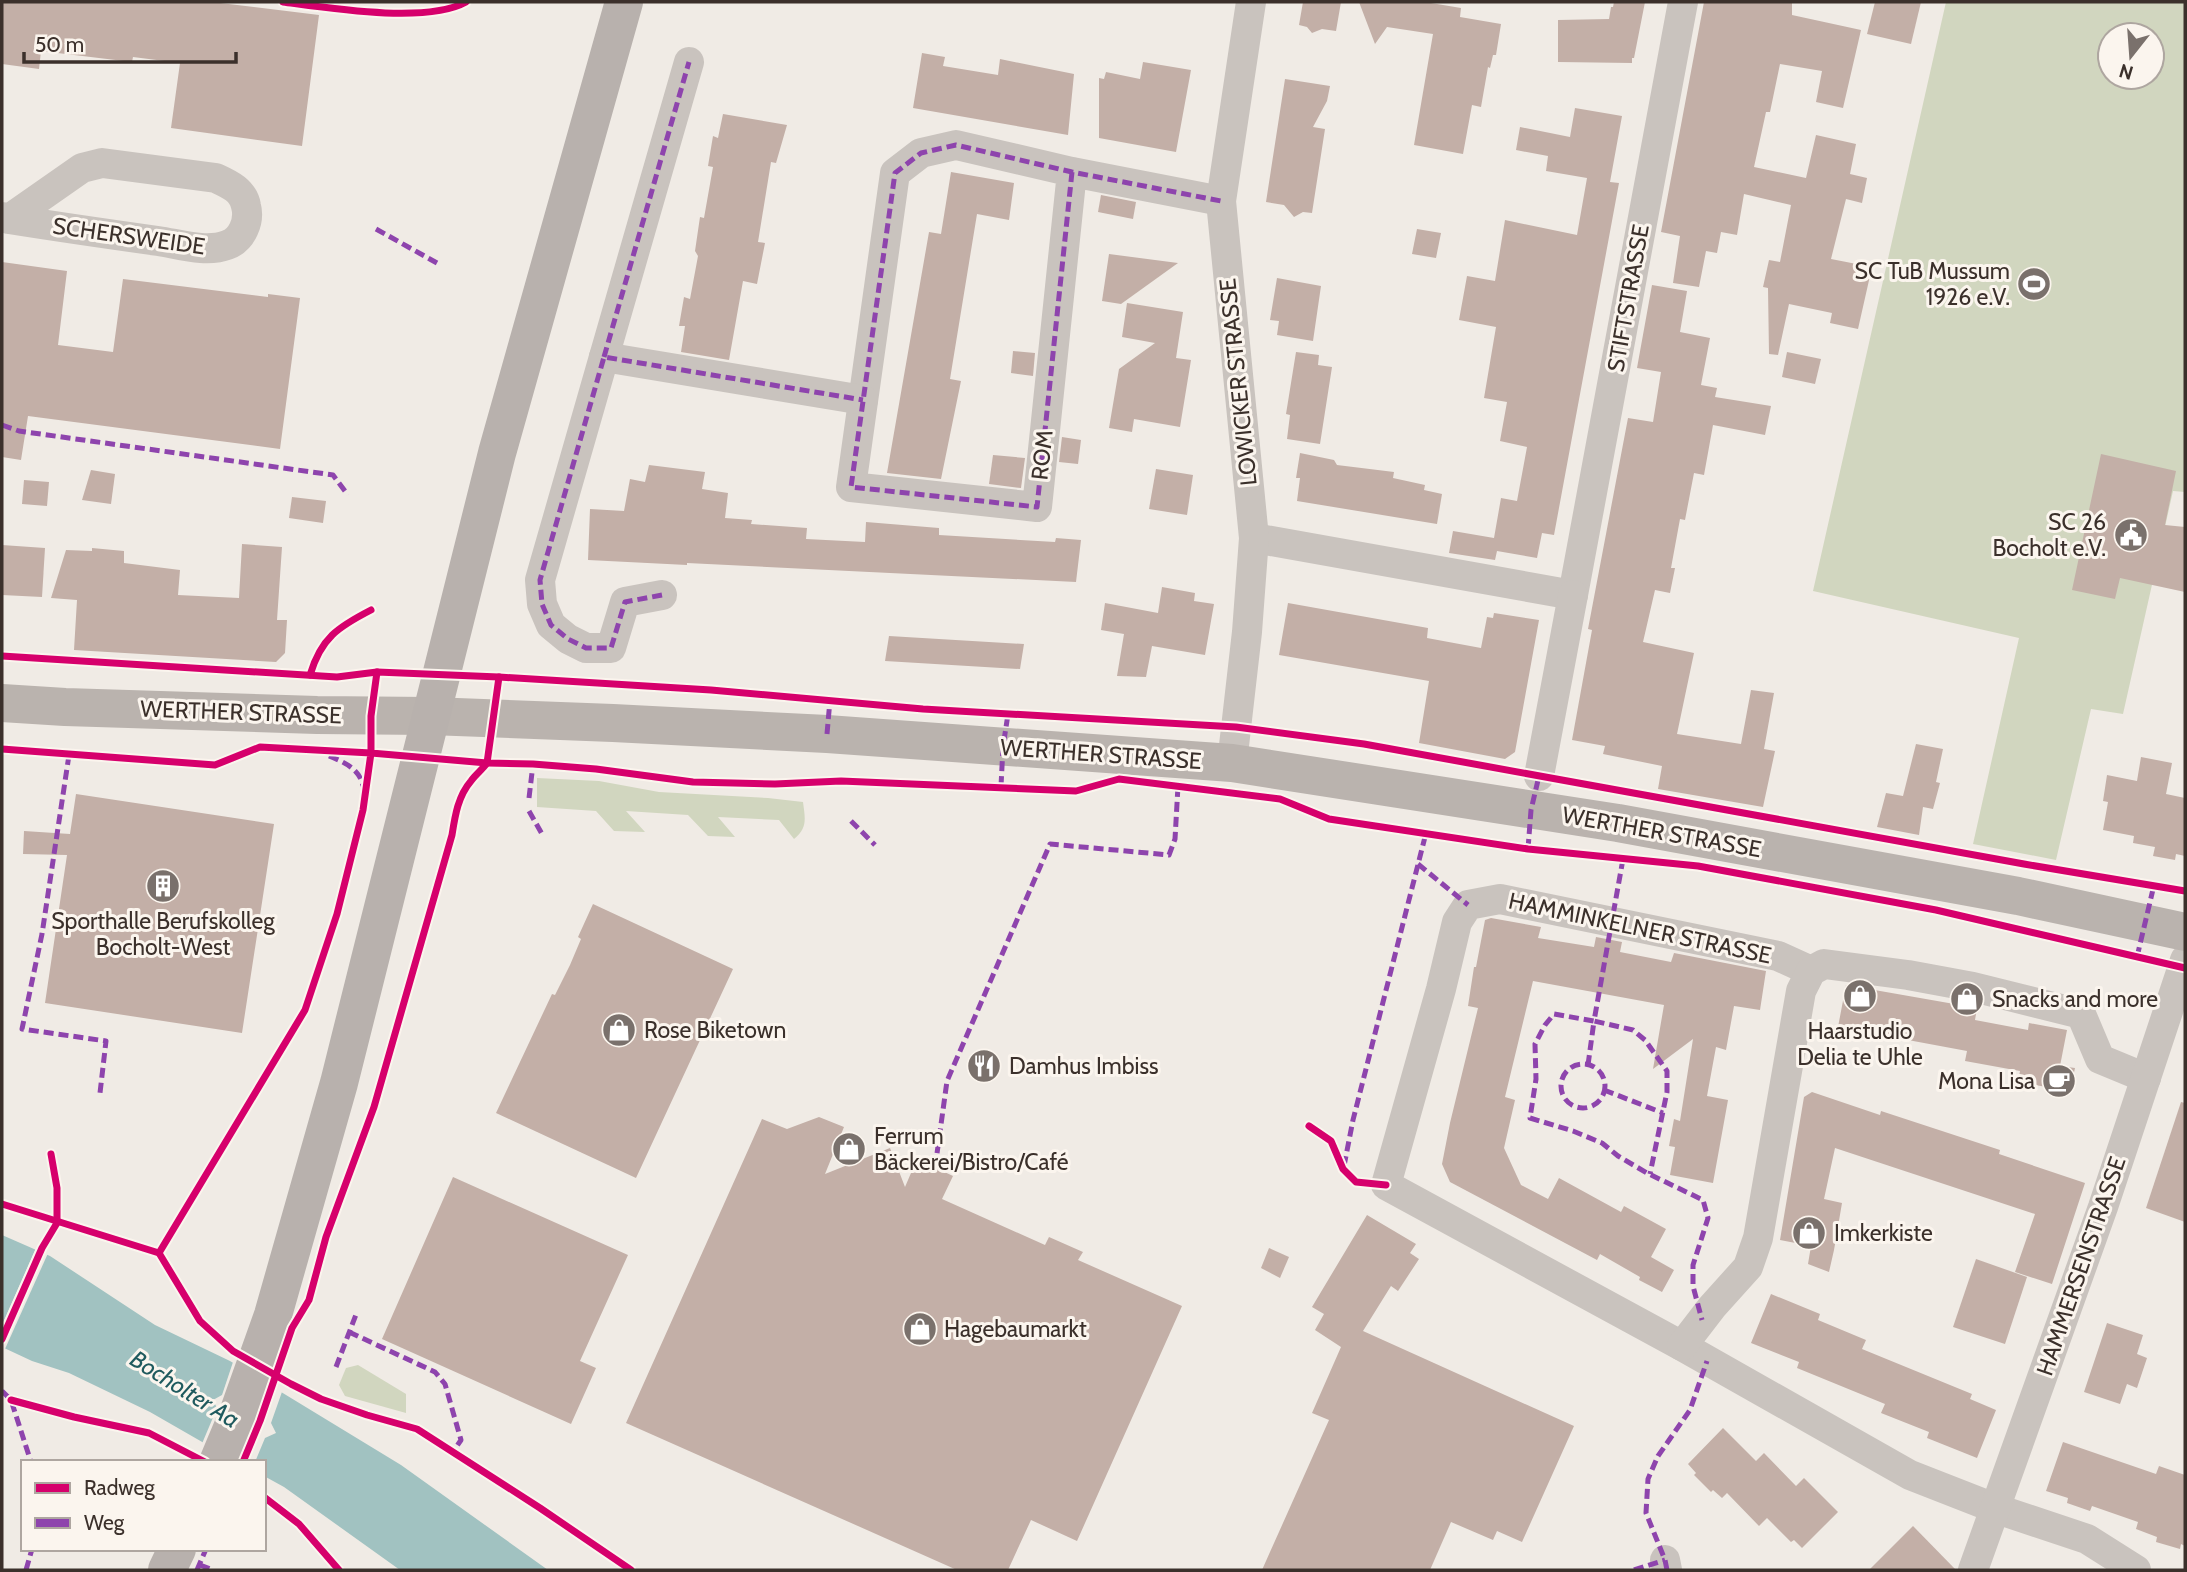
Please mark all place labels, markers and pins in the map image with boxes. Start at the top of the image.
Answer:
place label: SC TuB Mussum 1926 e.V. [1855,257,2010,311]
sports icon: SC TuB Mussum 1926 e.V. [2015,265,2053,303]
place label: SC 26 Bocholt e.V. [1992,508,2106,562]
public building icon: SC 26 Bocholt e.V. [2112,516,2150,554]
building icon: Sporthalle Berufskolleg Bocholt-West [144,867,182,905]
place label: Sporthalle Berufskolleg Bocholt-West [51,907,275,961]
shop icon: Haarstudio Delia te Uhle [1841,977,1879,1015]
shop icon: Snacks and more [1948,980,1986,1018]
place label: Snacks and more [1992,985,2158,1013]
shop icon: Rose Biketown [600,1011,638,1049]
place label: Rose Biketown [644,1016,786,1044]
place label: Haarstudio Delia te Uhle [1797,1017,1923,1071]
restaurant icon: Damhus Imbiss [965,1047,1003,1085]
place label: Damhus Imbiss [1009,1052,1158,1080]
cafe icon: Mona Lisa [2040,1062,2078,1100]
place label: Mona Lisa [1938,1067,2035,1095]
place label: Ferrum Bäckerei/Bistro/Café [874,1122,1069,1176]
shop icon: Ferrum Bäckerei/Bistro/Café [830,1130,868,1168]
shop icon: Imkerkiste [1790,1214,1828,1252]
place label: Imkerkiste [1834,1219,1933,1247]
shop icon: Hagebaumarkt [901,1310,939,1348]
place label: Hagebaumarkt [944,1315,1087,1343]

